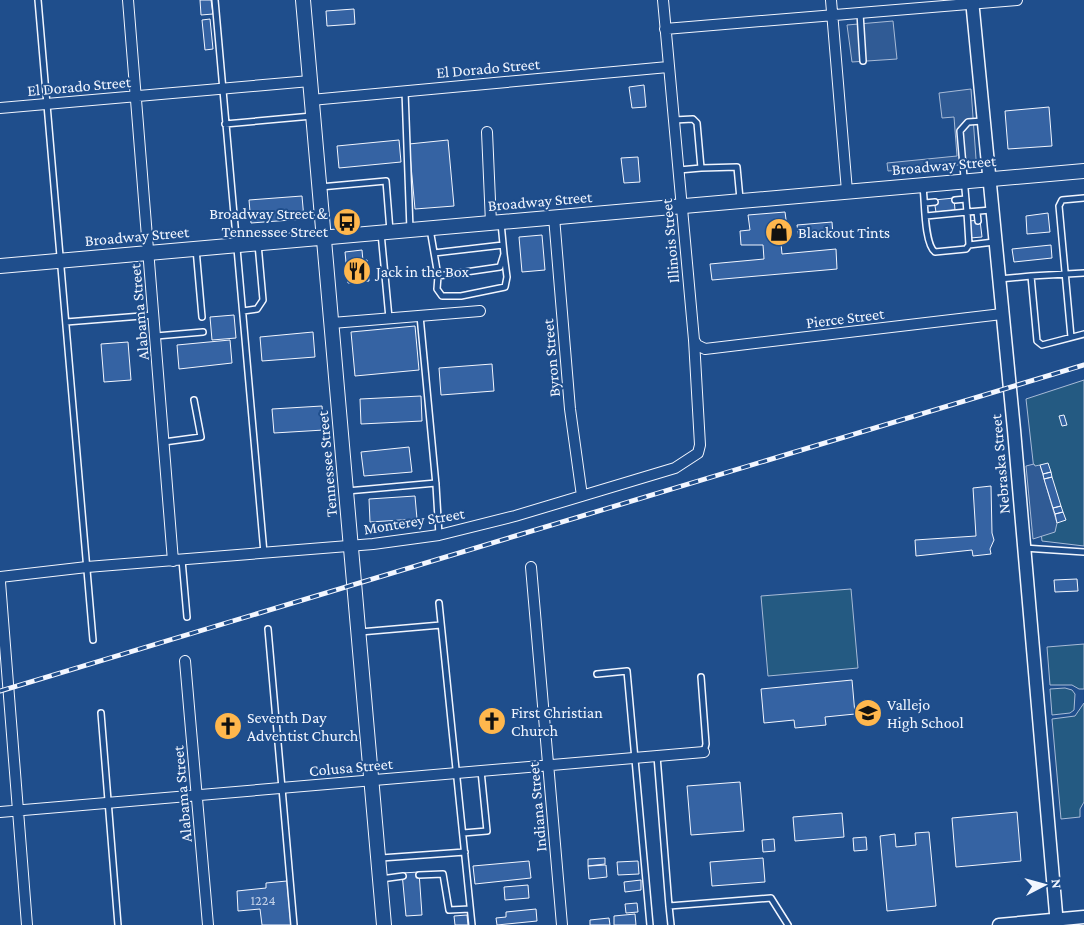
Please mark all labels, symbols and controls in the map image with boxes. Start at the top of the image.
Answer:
street label: El Dorado Street [435,55,541,81]
street label: El Dorado Street [26,73,132,99]
street label: Broadway Street [891,152,998,179]
street label: Broadway Street [487,188,594,215]
street label: Illinois Street [658,197,682,284]
place label: Broadway Street & Tennessee Street [209,205,329,240]
bus stop icon: Broadway Street & Tennessee Street [332,207,362,237]
shop icon: Blackout Tints [764,217,794,247]
street label: Broadway Street [84,223,191,250]
place label: Blackout Tints [798,224,890,241]
restaurant icon: Jack in the Box [342,256,372,286]
street label: Alabama Street [126,262,152,361]
place label: Jack in the Box [374,263,470,281]
street label: Pierce Street [805,305,886,331]
street label: Byron Street [539,317,564,398]
street label: Tennessee Street [314,410,340,518]
street label: Nebraska Street [987,413,1013,515]
street label: Monterey Street [362,504,467,538]
place label: Vallejo High School [887,696,964,732]
school or university icon: Vallejo High School [853,698,883,728]
place label: First Christian Church [511,704,603,739]
church icon: First Christian Church [477,706,507,736]
place label: Seventh Day Adventist Church [247,709,359,744]
church icon: Seventh Day Adventist Church [213,711,243,741]
street label: Alabama Street [169,744,195,843]
street label: Colusa Street [308,755,394,779]
street label: Indiana Street [525,761,549,853]
north arrow [1019,860,1069,910]
text: N [1048,878,1065,890]
house number: 1224 [250,892,276,908]

